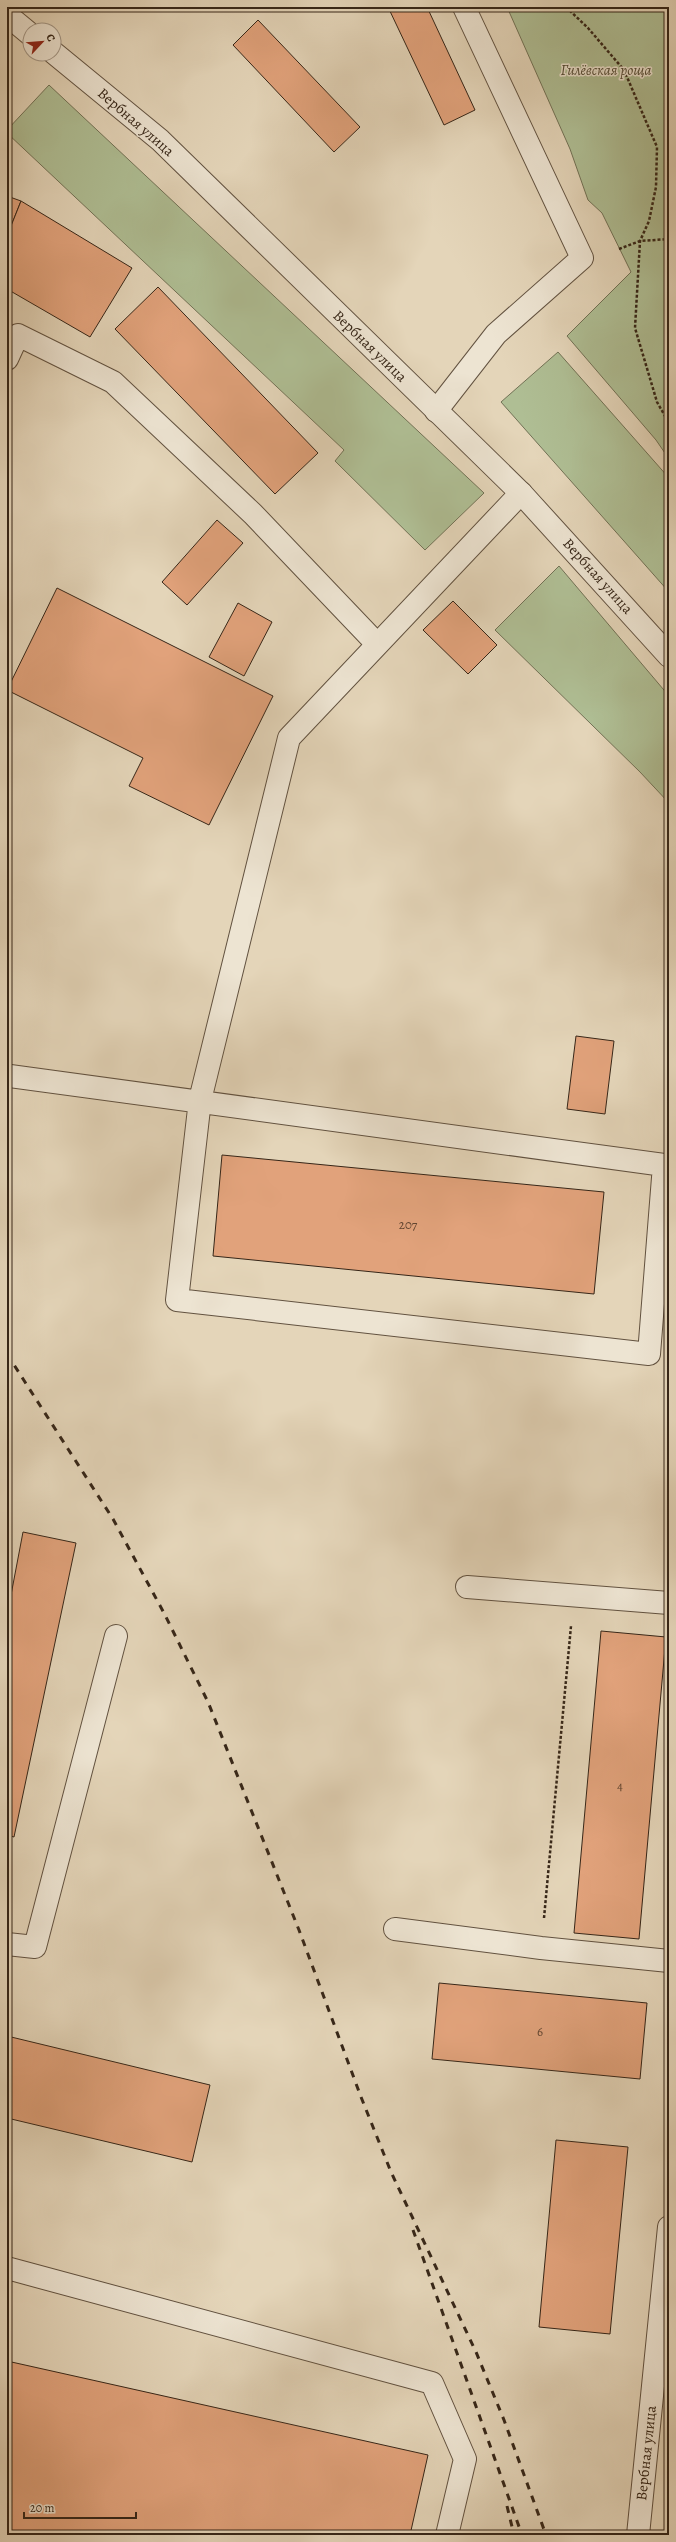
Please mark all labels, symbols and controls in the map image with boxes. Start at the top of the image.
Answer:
north arrow [22,22,62,62]
text: С [42,32,59,44]
park label: Гилёвская роща [560,60,652,80]
street label: Вербная улица [93,83,179,161]
street label: Вербная улица [329,306,411,386]
street label: Вербная улица [559,534,637,618]
house number: 207 [399,1216,418,1233]
house number: 4 [617,1777,623,1794]
house number: 6 [537,2023,543,2040]
street label: Вербная улица [631,2404,661,2502]
scale bar [24,2494,136,2520]
text: 20 m [30,2500,54,2516]

